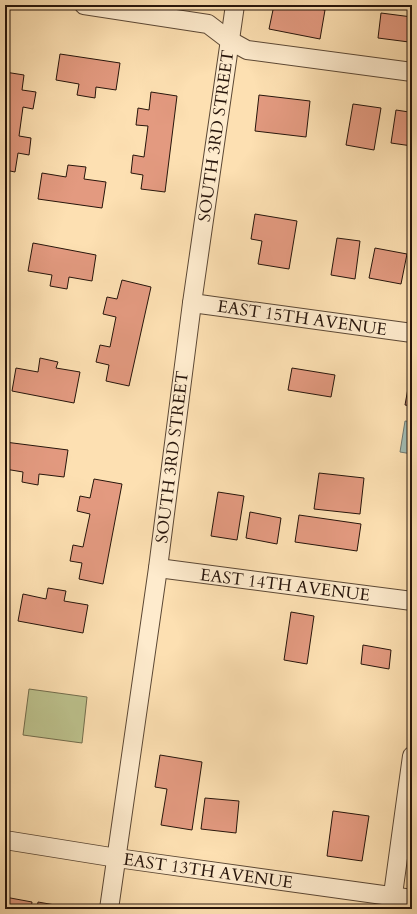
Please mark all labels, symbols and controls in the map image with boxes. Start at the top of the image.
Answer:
street label: SOUTH 3RD STREET [193,49,239,223]
street label: EAST 15TH AVENUE [216,295,388,341]
street label: SOUTH 3RD STREET [150,370,194,544]
street label: EAST 14TH AVENUE [199,563,371,607]
street label: EAST 13TH AVENUE [122,848,294,894]

